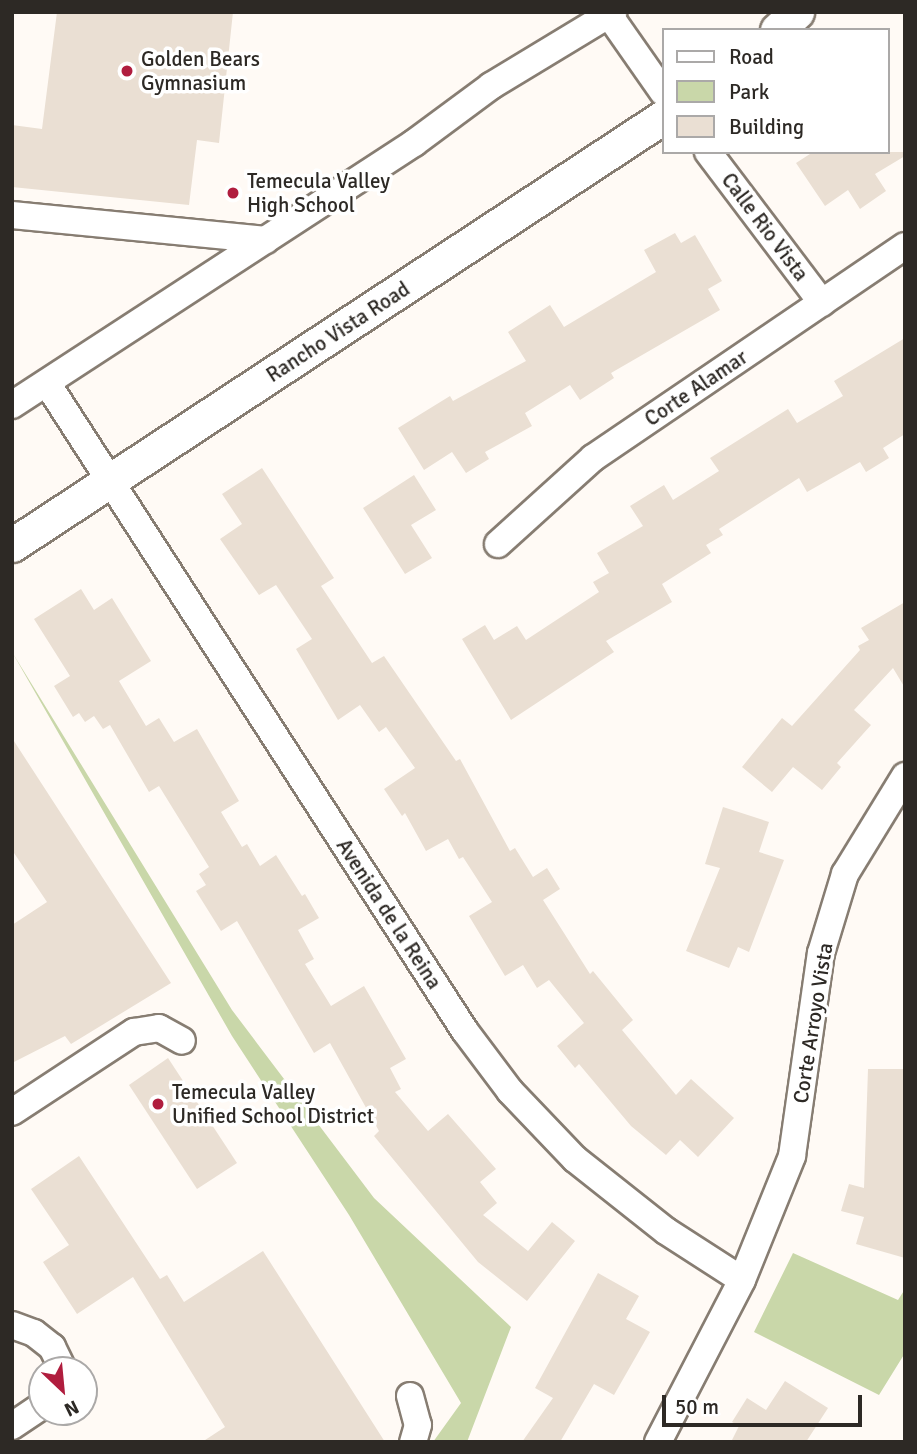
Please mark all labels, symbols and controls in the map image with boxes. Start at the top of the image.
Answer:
legend [662,28,889,154]
text: Road [729,44,774,70]
place label: Golden Bears Gymnasium [141,46,260,96]
marker: Golden Bears Gymnasium [119,63,135,79]
text: Park [729,79,769,105]
text: Building [729,114,804,140]
place label: Temecula Valley High School [247,168,390,218]
street label: Calle Rio Vista [716,168,814,286]
marker: Temecula Valley High School [225,185,241,201]
street label: Rancho Vista Road [262,276,414,388]
street label: Corte Alamar [640,344,752,432]
street label: Avenida de la Reina [331,834,447,994]
street label: Corte Arroyo Vista [788,941,838,1105]
place label: Temecula Valley Unified School District [172,1079,374,1129]
marker: Temecula Valley Unified School District [150,1096,166,1112]
north arrow [28,1356,98,1426]
scale bar [665,1380,864,1424]
text: N [60,1394,83,1422]
text: 50 m [675,1394,719,1420]

